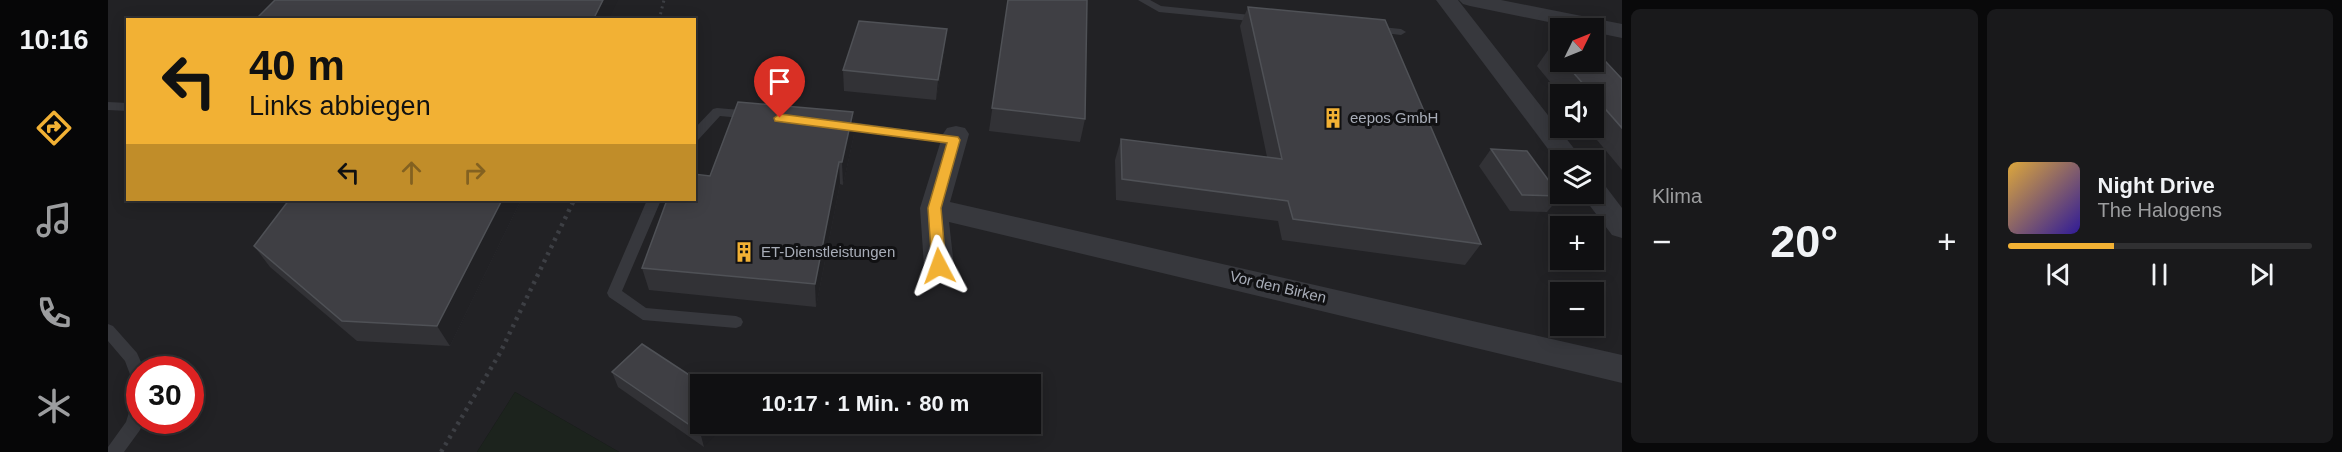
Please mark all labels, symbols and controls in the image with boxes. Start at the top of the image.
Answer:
north arrow [1550,18,1604,72]
map controls [1550,18,1604,336]
text: 10:16 [19,25,89,55]
icon: left [150,42,228,120]
text: 40 m [249,42,345,89]
pin [754,56,805,118]
icon: arrive [763,65,796,98]
button: sound [1550,84,1604,138]
text: Links abbiegen [249,91,431,121]
building icon: eepos GmbH [1321,106,1345,130]
icon: directions [33,107,75,149]
place label: eepos GmbH [1350,109,1438,126]
button: layers [1550,150,1604,204]
icon: left [332,156,365,189]
icon: ahead [395,156,428,189]
icon: right [458,156,491,189]
text: Night Drive [2098,173,2215,198]
text: Klima [1652,185,1702,207]
icon: music [33,199,75,241]
text: The Halogens [2098,199,2222,221]
button: + [1550,216,1604,270]
text: 20° [1770,216,1838,267]
text: − [1652,223,1671,260]
text: + [1937,223,1957,260]
position arrow [907,234,971,298]
building icon: ET-Dienstleistungen [732,240,756,264]
place label: ET-Dienstleistungen [761,243,895,260]
icon: previous [2042,258,2075,291]
icon: pause [2143,258,2176,291]
icon: next [2245,258,2278,291]
street label: Vor den Birken [1228,267,1328,306]
button: − [1550,282,1604,336]
icon: phone [33,292,75,334]
speed limit sign: 30 [126,356,204,434]
icon: climate [33,385,75,427]
text: 10:17 · 1 Min. · 80 m [762,391,969,416]

